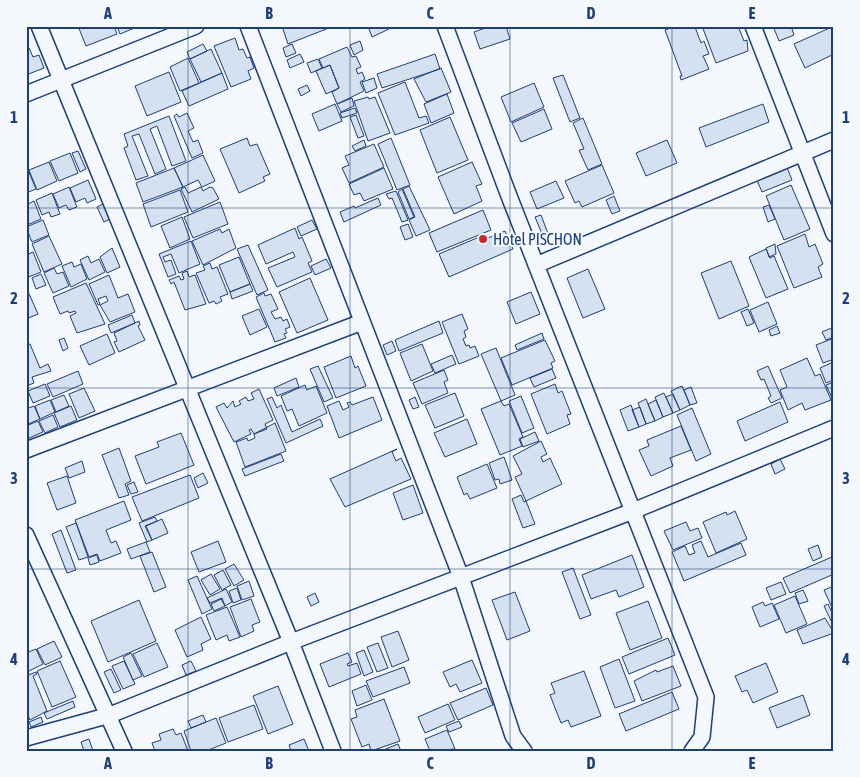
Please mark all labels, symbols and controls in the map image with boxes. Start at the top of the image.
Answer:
text: A [103,4,112,22]
text: B [265,4,273,22]
text: C [426,4,434,22]
text: D [587,4,596,22]
text: E [749,4,756,22]
text: 1 [10,108,18,126]
text: 1 [842,108,850,126]
place label: Hotel PISCHON [493,230,582,248]
marker: Hotel PISCHON [477,233,489,245]
text: 2 [10,289,18,307]
text: 2 [842,289,850,307]
text: 3 [10,469,18,487]
text: 3 [842,469,850,487]
text: 4 [9,650,18,668]
text: 4 [841,650,850,668]
text: A [103,754,112,772]
text: B [265,754,273,772]
text: C [426,754,434,772]
text: D [587,754,596,772]
text: E [749,754,756,772]

